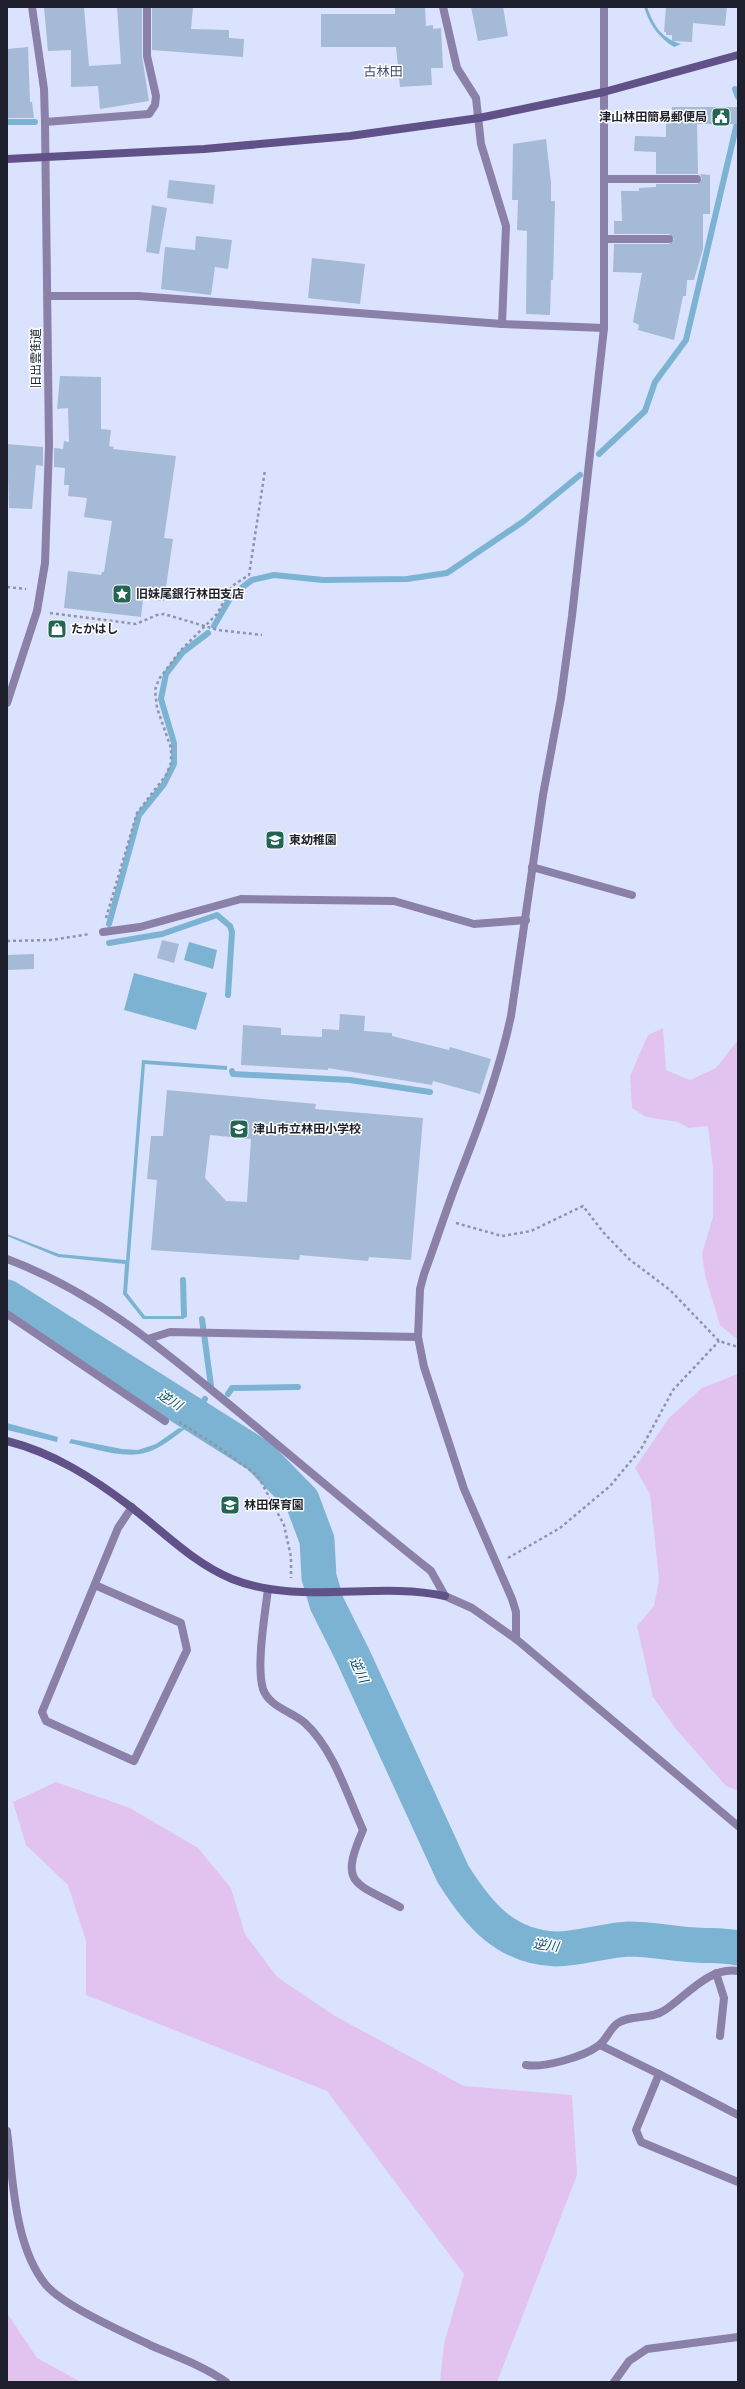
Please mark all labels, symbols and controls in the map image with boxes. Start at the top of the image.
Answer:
district label: 古林田 [363,64,403,79]
public building icon: 津山林田簡易郵便局 [710,106,732,128]
place label: 津山林田簡易郵便局 [599,110,707,124]
street label: 旧出雲街道 [29,328,43,388]
place icon: 旧妹尾銀行林田支店 [111,583,133,605]
place label: 旧妹尾銀行林田支店 [136,587,244,601]
shop icon: たかはし [46,618,68,640]
place label: たかはし [71,622,119,636]
school or university icon: 東幼稚園 [264,829,286,851]
place label: 東幼稚園 [289,833,337,847]
school or university icon: 津山市立林田小学校 [228,1118,250,1140]
place label: 津山市立林田小学校 [253,1122,361,1136]
water label: 逆川 [155,1387,187,1414]
school or university icon: 林田保育園 [219,1494,241,1516]
place label: 林田保育園 [244,1498,304,1512]
water label: 逆川 [347,1655,372,1687]
water label: 逆川 [532,1936,562,1955]

